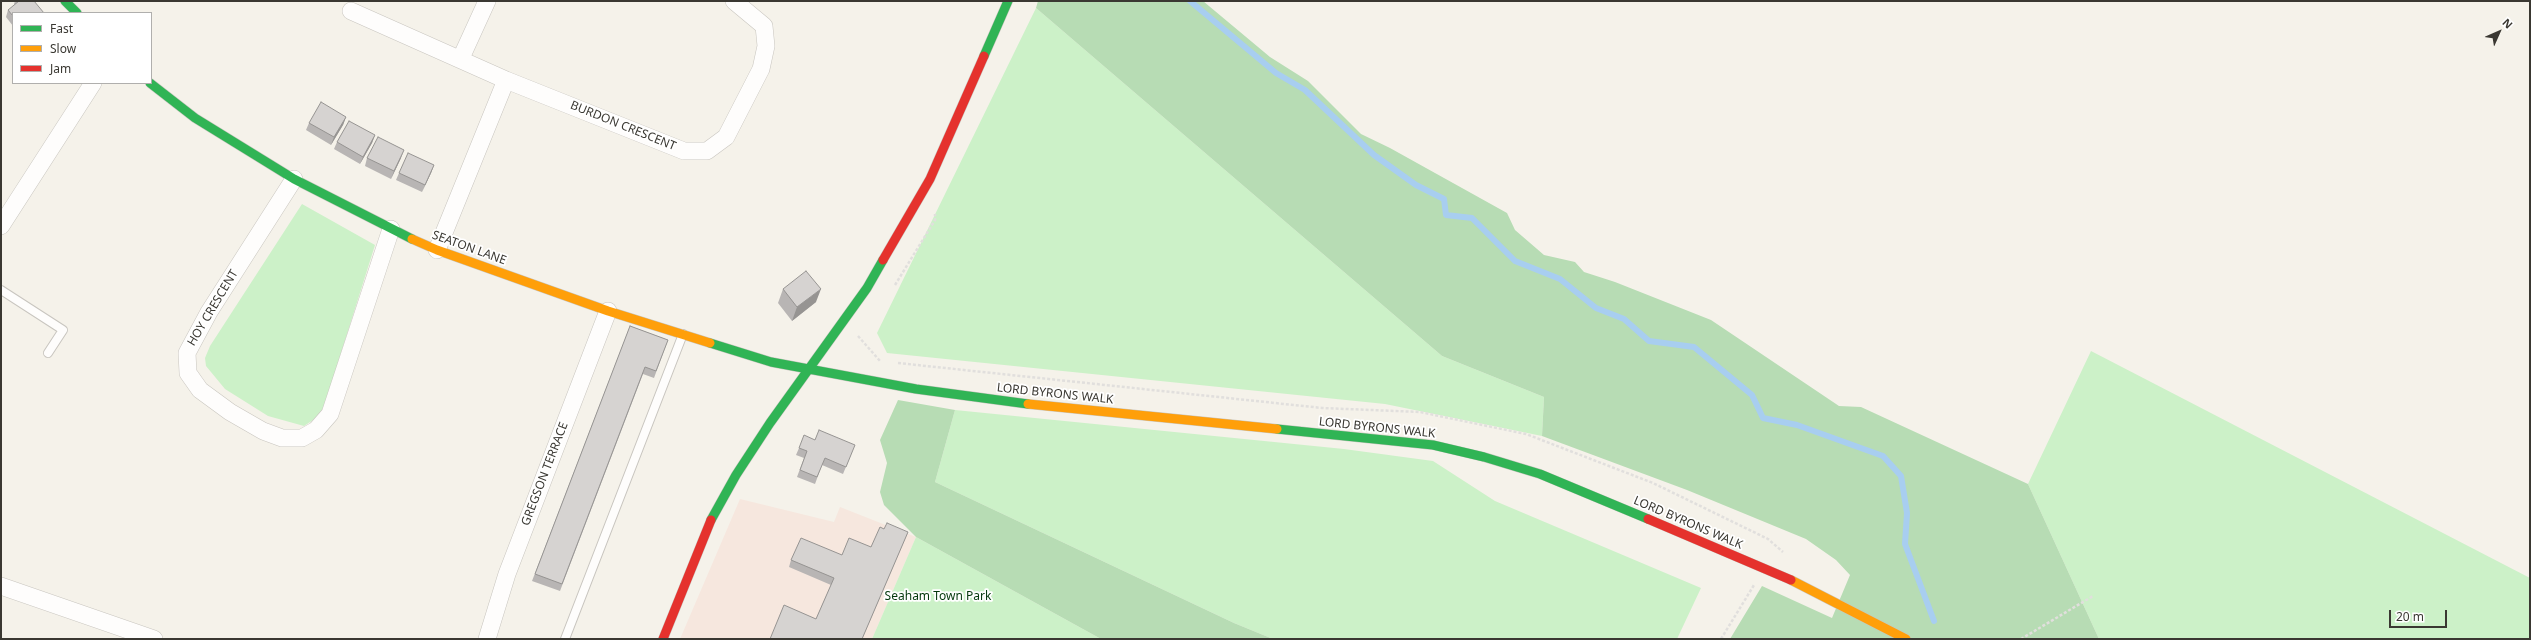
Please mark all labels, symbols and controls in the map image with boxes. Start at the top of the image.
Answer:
legend [12,12,152,84]
north arrow [2479,12,2519,52]
text: N [2499,15,2516,32]
text: Fast [50,20,73,37]
text: Slow [50,40,76,57]
text: Jam [50,60,71,77]
street label: BURDON CRESCENT [568,98,678,154]
street label: SEATON LANE [430,228,508,268]
street label: HOY CRESCENT [185,267,241,349]
street label: LORD BYRONS WALK [996,381,1114,407]
street label: LORD BYRONS WALK [1318,415,1436,441]
street label: GREGSON TERRACE [519,420,571,528]
street label: LORD BYRONS WALK [1631,493,1745,553]
park label: Seaham Town Park [885,590,991,604]
scale bar [2391,602,2449,628]
text: 20 m [2396,608,2424,625]

